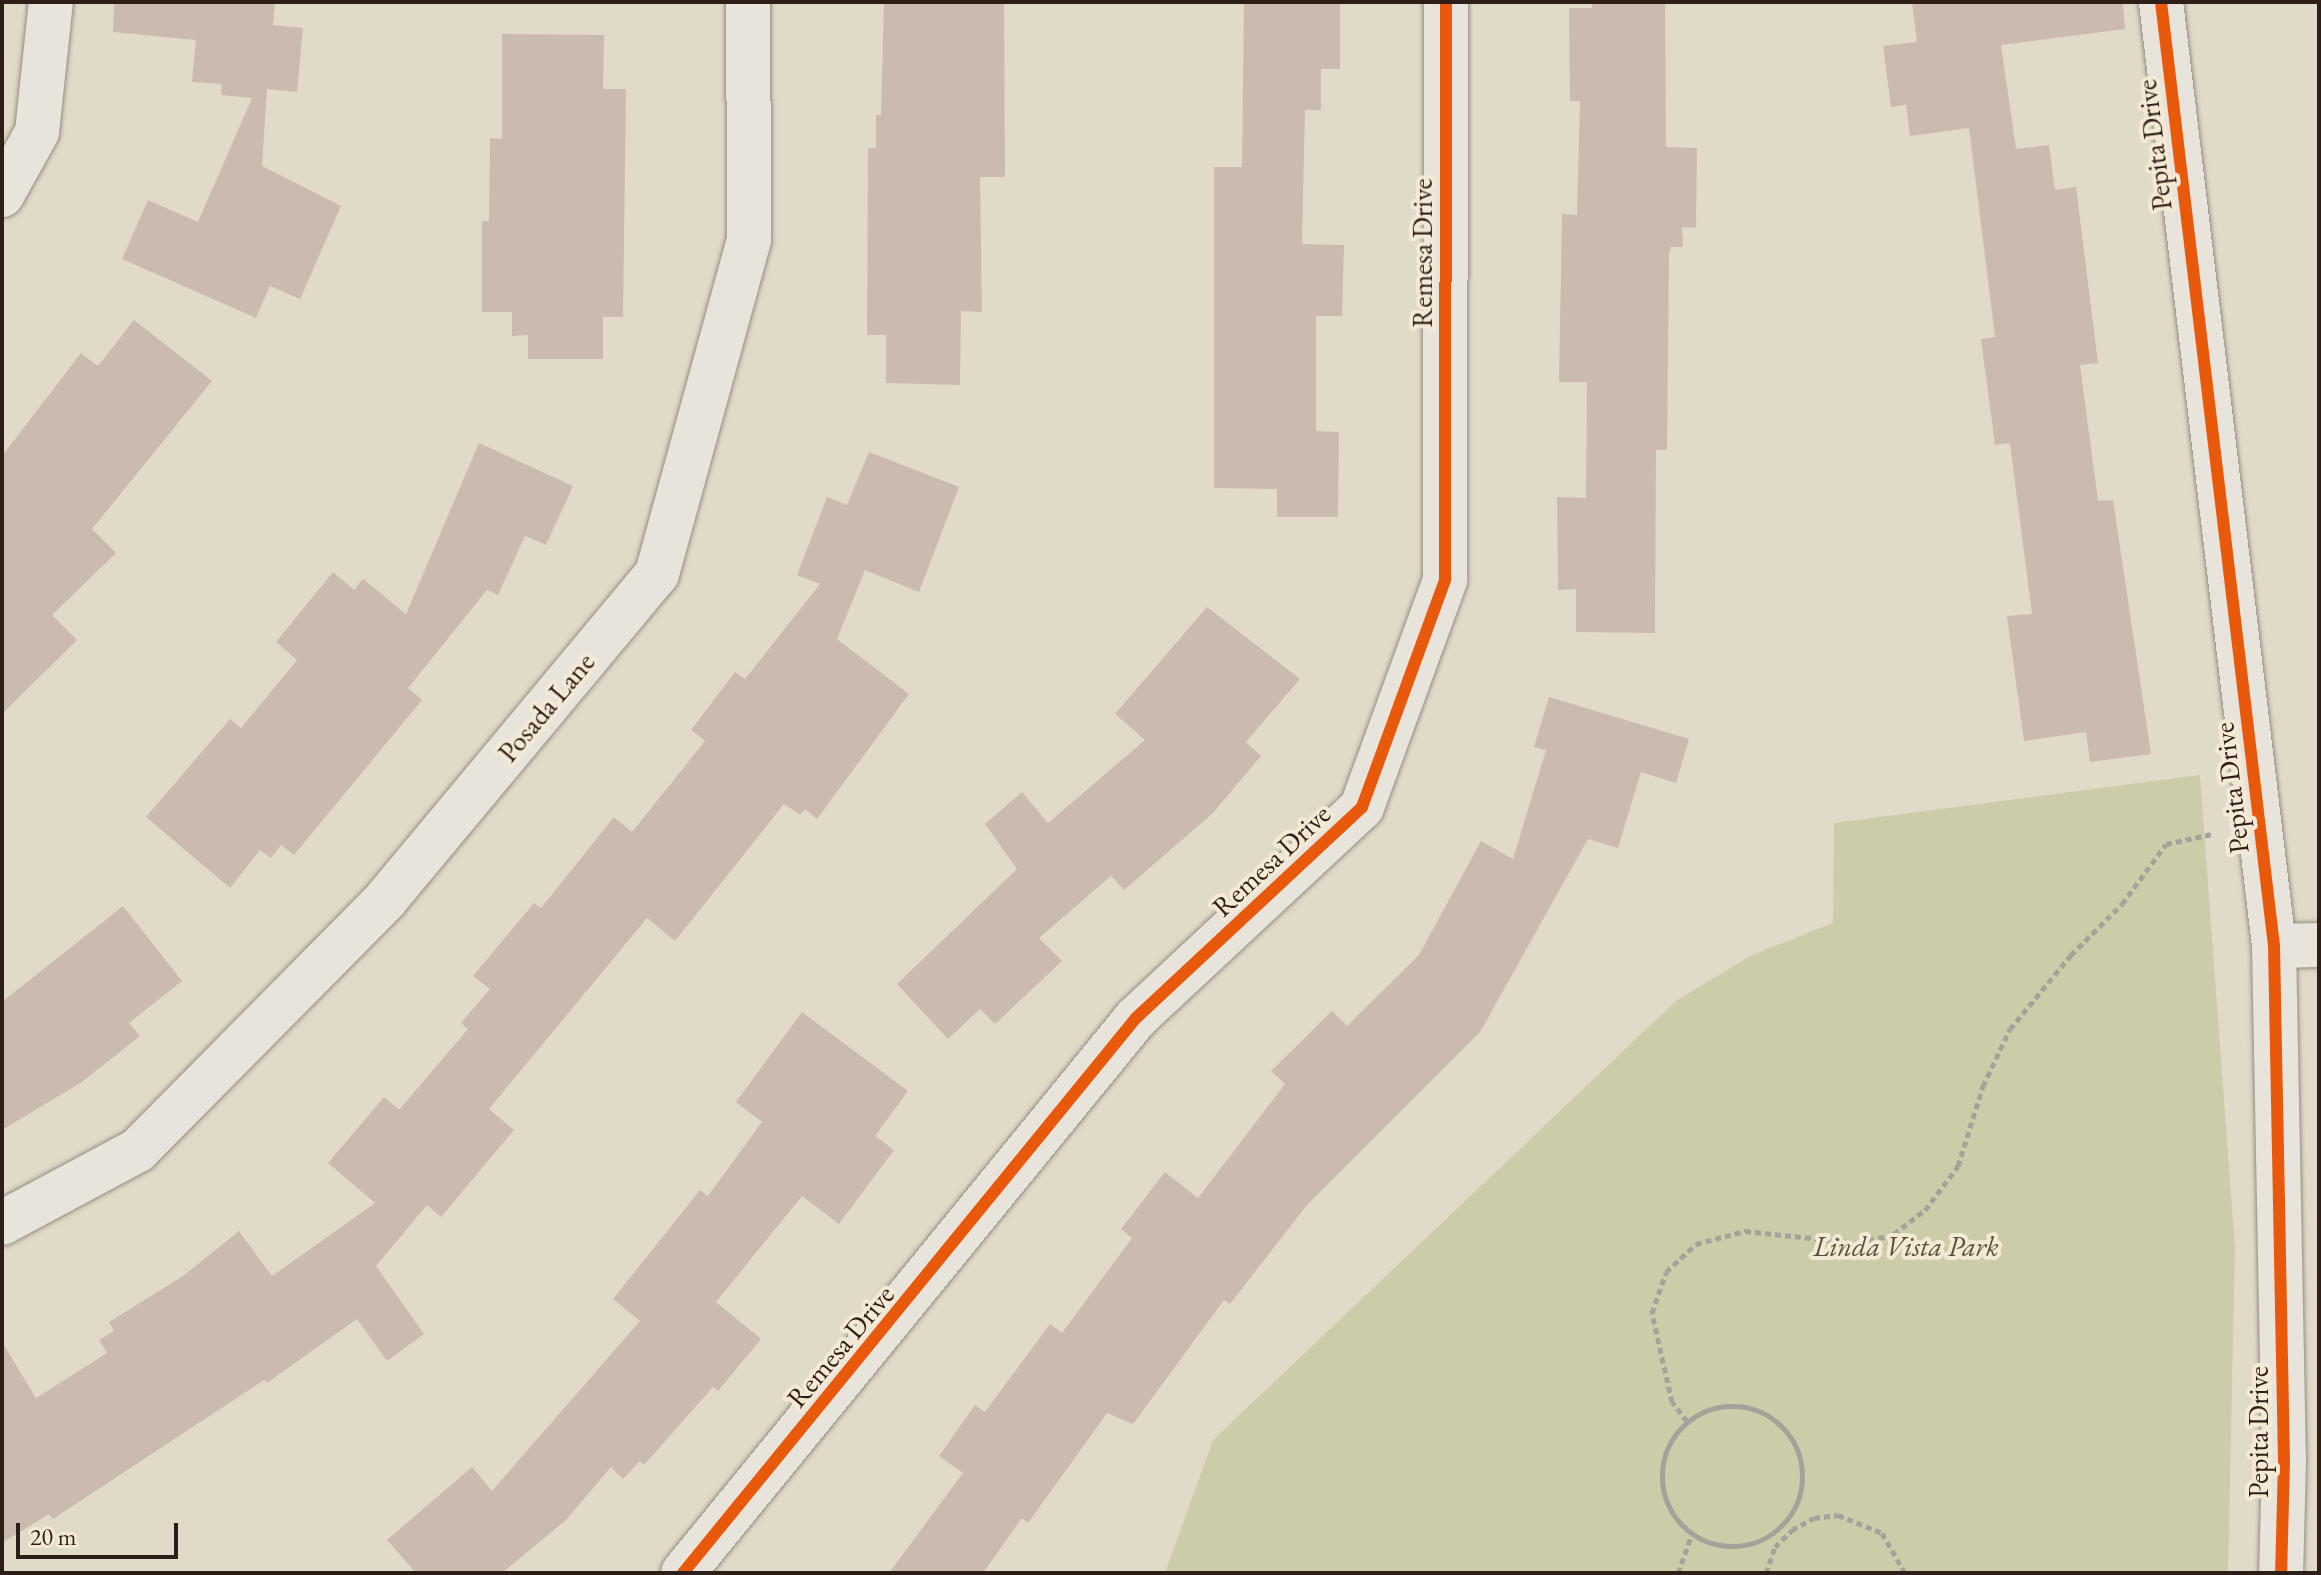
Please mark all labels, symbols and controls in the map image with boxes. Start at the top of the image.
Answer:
street label: Pepita Drive [2129,78,2179,212]
street label: Remesa Drive [1405,178,1439,328]
street label: Posada Lane [491,646,601,768]
street label: Pepita Drive [2206,721,2256,855]
street label: Remesa Drive [1205,797,1337,923]
park label: Linda Vista Park [1813,1229,1999,1263]
street label: Remesa Drive [779,1278,901,1414]
street label: Pepita Drive [2241,1366,2275,1498]
scale bar [20,1507,182,1557]
text: 20 m [30,1521,77,1552]

